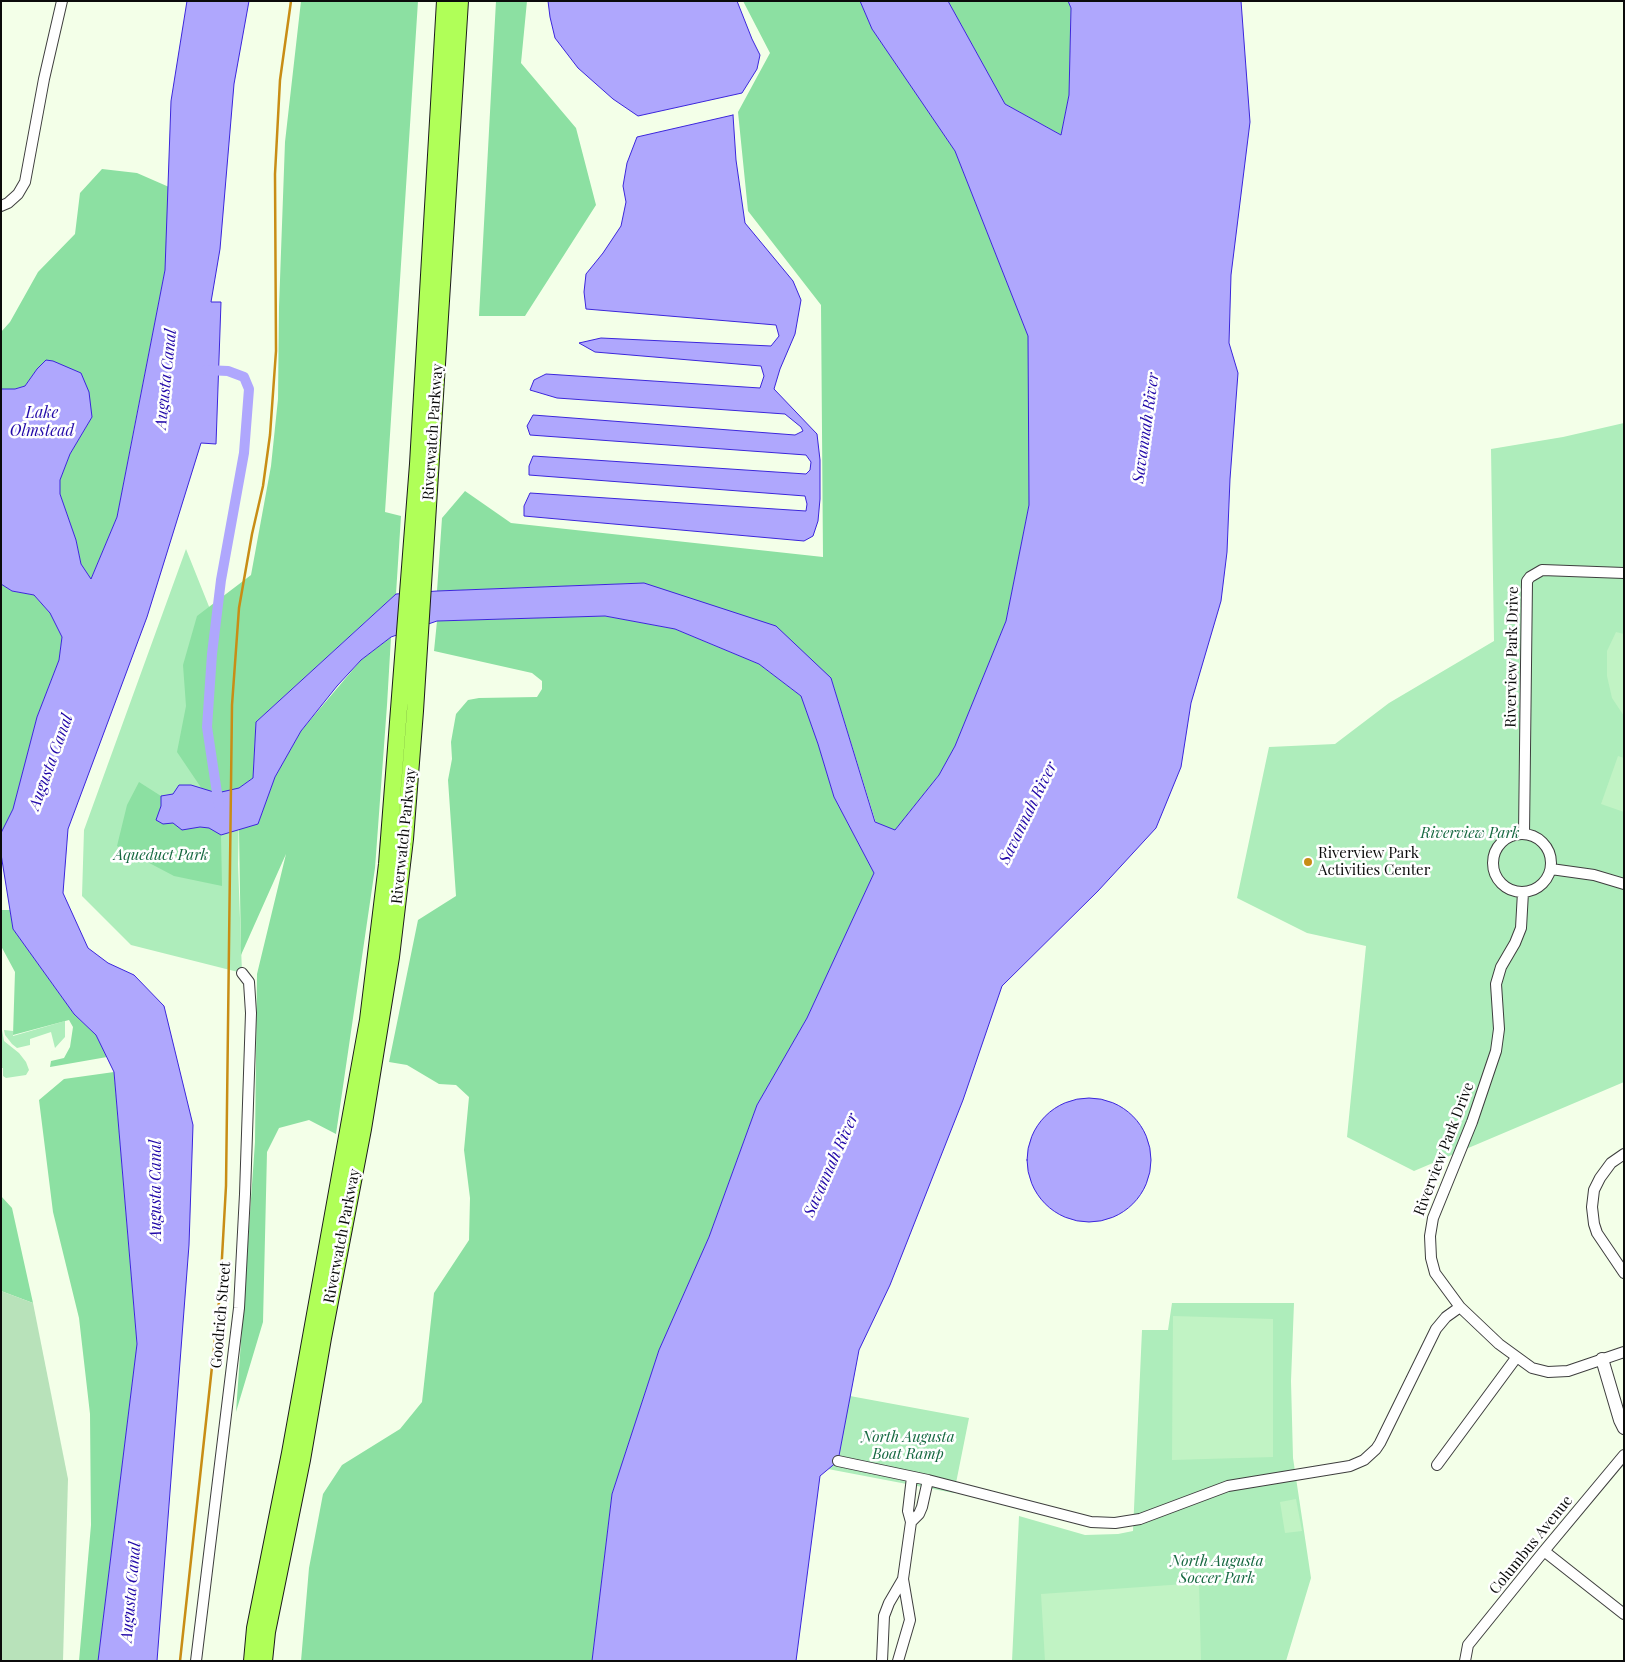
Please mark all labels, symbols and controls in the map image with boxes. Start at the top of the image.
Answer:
water label: Augusta Canal [151,328,181,430]
street label: Riverwatch Parkway [419,363,447,501]
water label: Savannah River [1129,372,1163,484]
water label: Lake Olmstead [10,403,74,441]
street label: Riverview Park Drive [1502,586,1522,728]
water label: Augusta Canal [25,712,77,812]
water label: Savannah River [995,759,1061,867]
street label: Riverwatch Parkway [388,767,420,905]
park label: Riverview Park [1421,824,1519,842]
place label: Riverview Park Activities Center [1318,844,1430,879]
park label: Aqueduct Park [114,846,208,864]
marker: Riverview Park Activities Center [1302,856,1314,868]
street label: Riverview Park Drive [1410,1080,1478,1218]
water label: Savannah River [800,1110,862,1220]
water label: Augusta Canal [146,1140,166,1240]
street label: Riverwatch Parkway [320,1167,364,1305]
street label: Goodrich Street [207,1261,235,1369]
park label: North Augusta Boat Ramp [861,1428,955,1463]
street label: Columbus Avenue [1486,1492,1576,1598]
water label: Augusta Canal [117,1541,145,1643]
park label: North Augusta Soccer Park [1170,1552,1264,1587]

